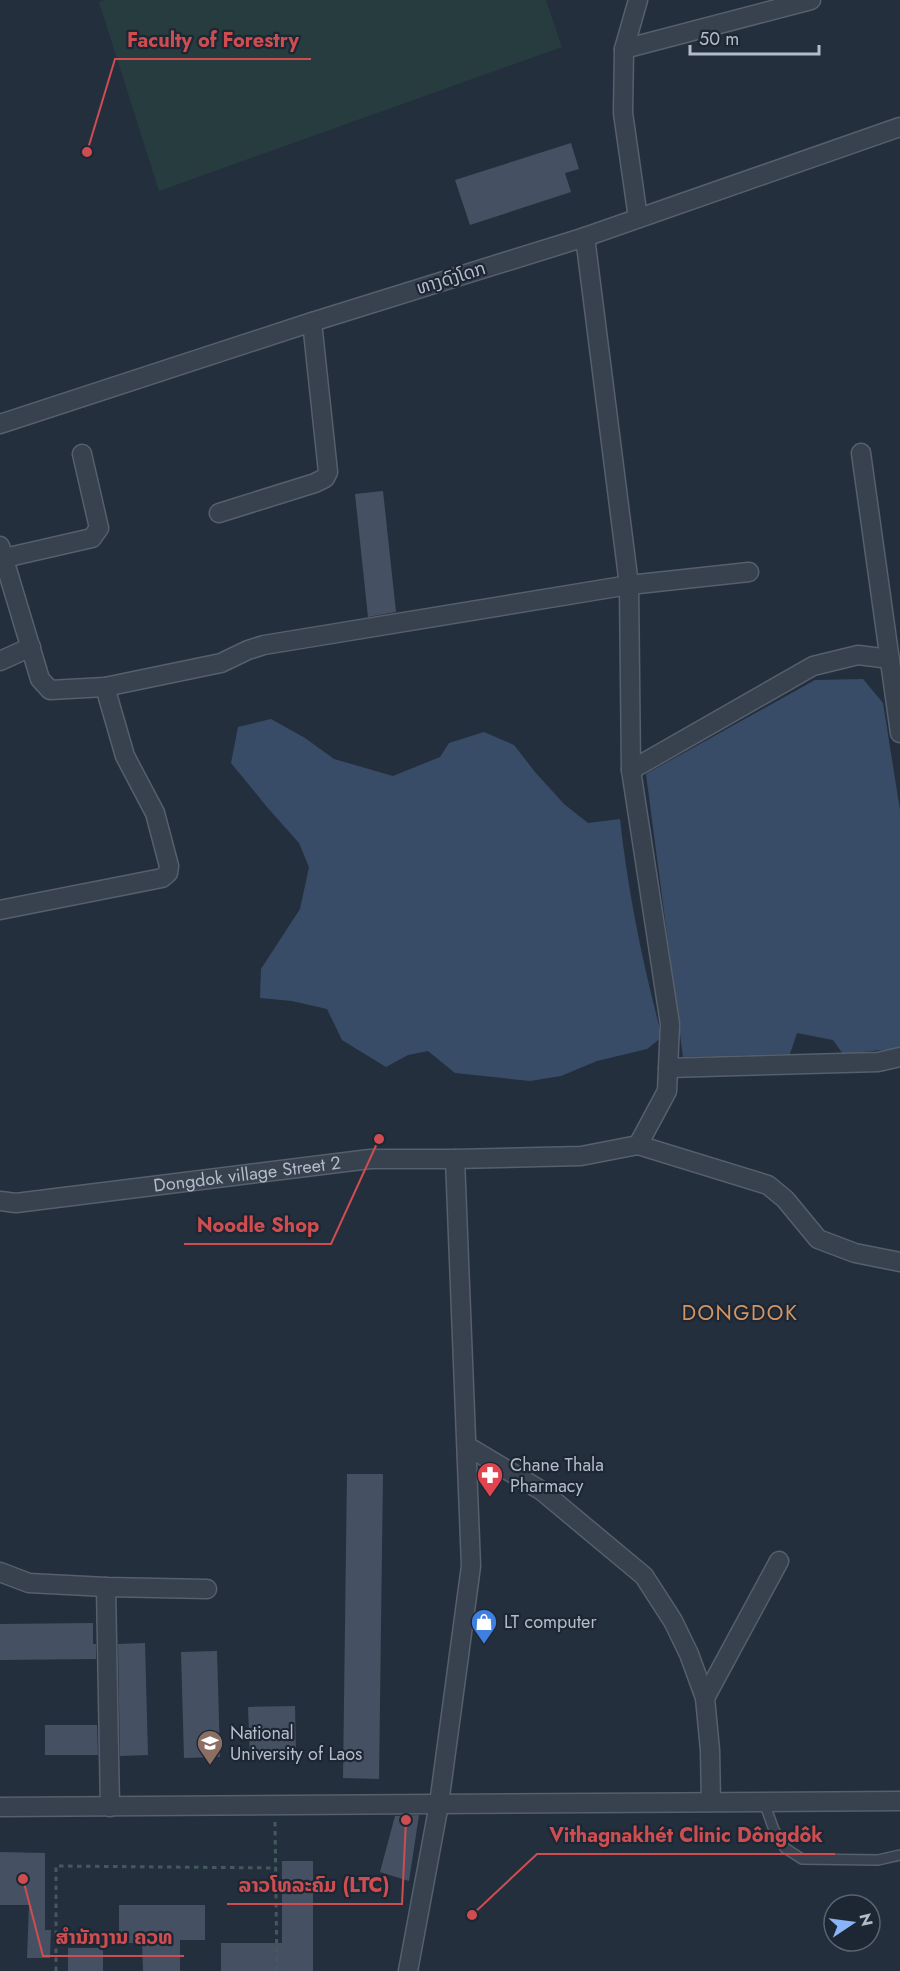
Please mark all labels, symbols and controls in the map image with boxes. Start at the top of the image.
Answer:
scale bar [690,18,819,56]
callout: Faculty of Forestry [115,21,311,59]
text: Faculty of Forestry [127,26,299,55]
text: 50 m [699,26,739,52]
street label: ທາງດົງໂດກ [413,255,489,301]
street label: Dongdok village Street 2 [152,1150,342,1199]
callout: Noodle Shop [184,1206,331,1244]
text: Noodle Shop [197,1211,319,1240]
district label: DONGDOK [682,1298,798,1328]
place label: Chane Thala Pharmacy [510,1452,604,1499]
pharmacy icon: Chane Thala Pharmacy [475,1460,505,1498]
shop icon: LT computer [469,1607,499,1645]
place label: LT computer [504,1609,597,1635]
place label: National University of Laos [230,1720,362,1767]
school or university icon: National University of Laos [195,1728,225,1766]
callout: Vithagnakhét Clinic Dôngdôk [537,1816,835,1854]
text: Vithagnakhét Clinic Dôngdôk [548,1821,823,1850]
callout: ລາວໂທລະຄົມ (LTC) [227,1866,402,1904]
text: ລາວໂທລະຄົມ (LTC) [239,1871,389,1900]
north arrow [822,1893,882,1953]
text: N [853,1911,879,1929]
callout: ສຳນັກງານ ຄວທ [43,1918,184,1956]
text: ສຳນັກງານ ຄວທ [55,1923,173,1952]

